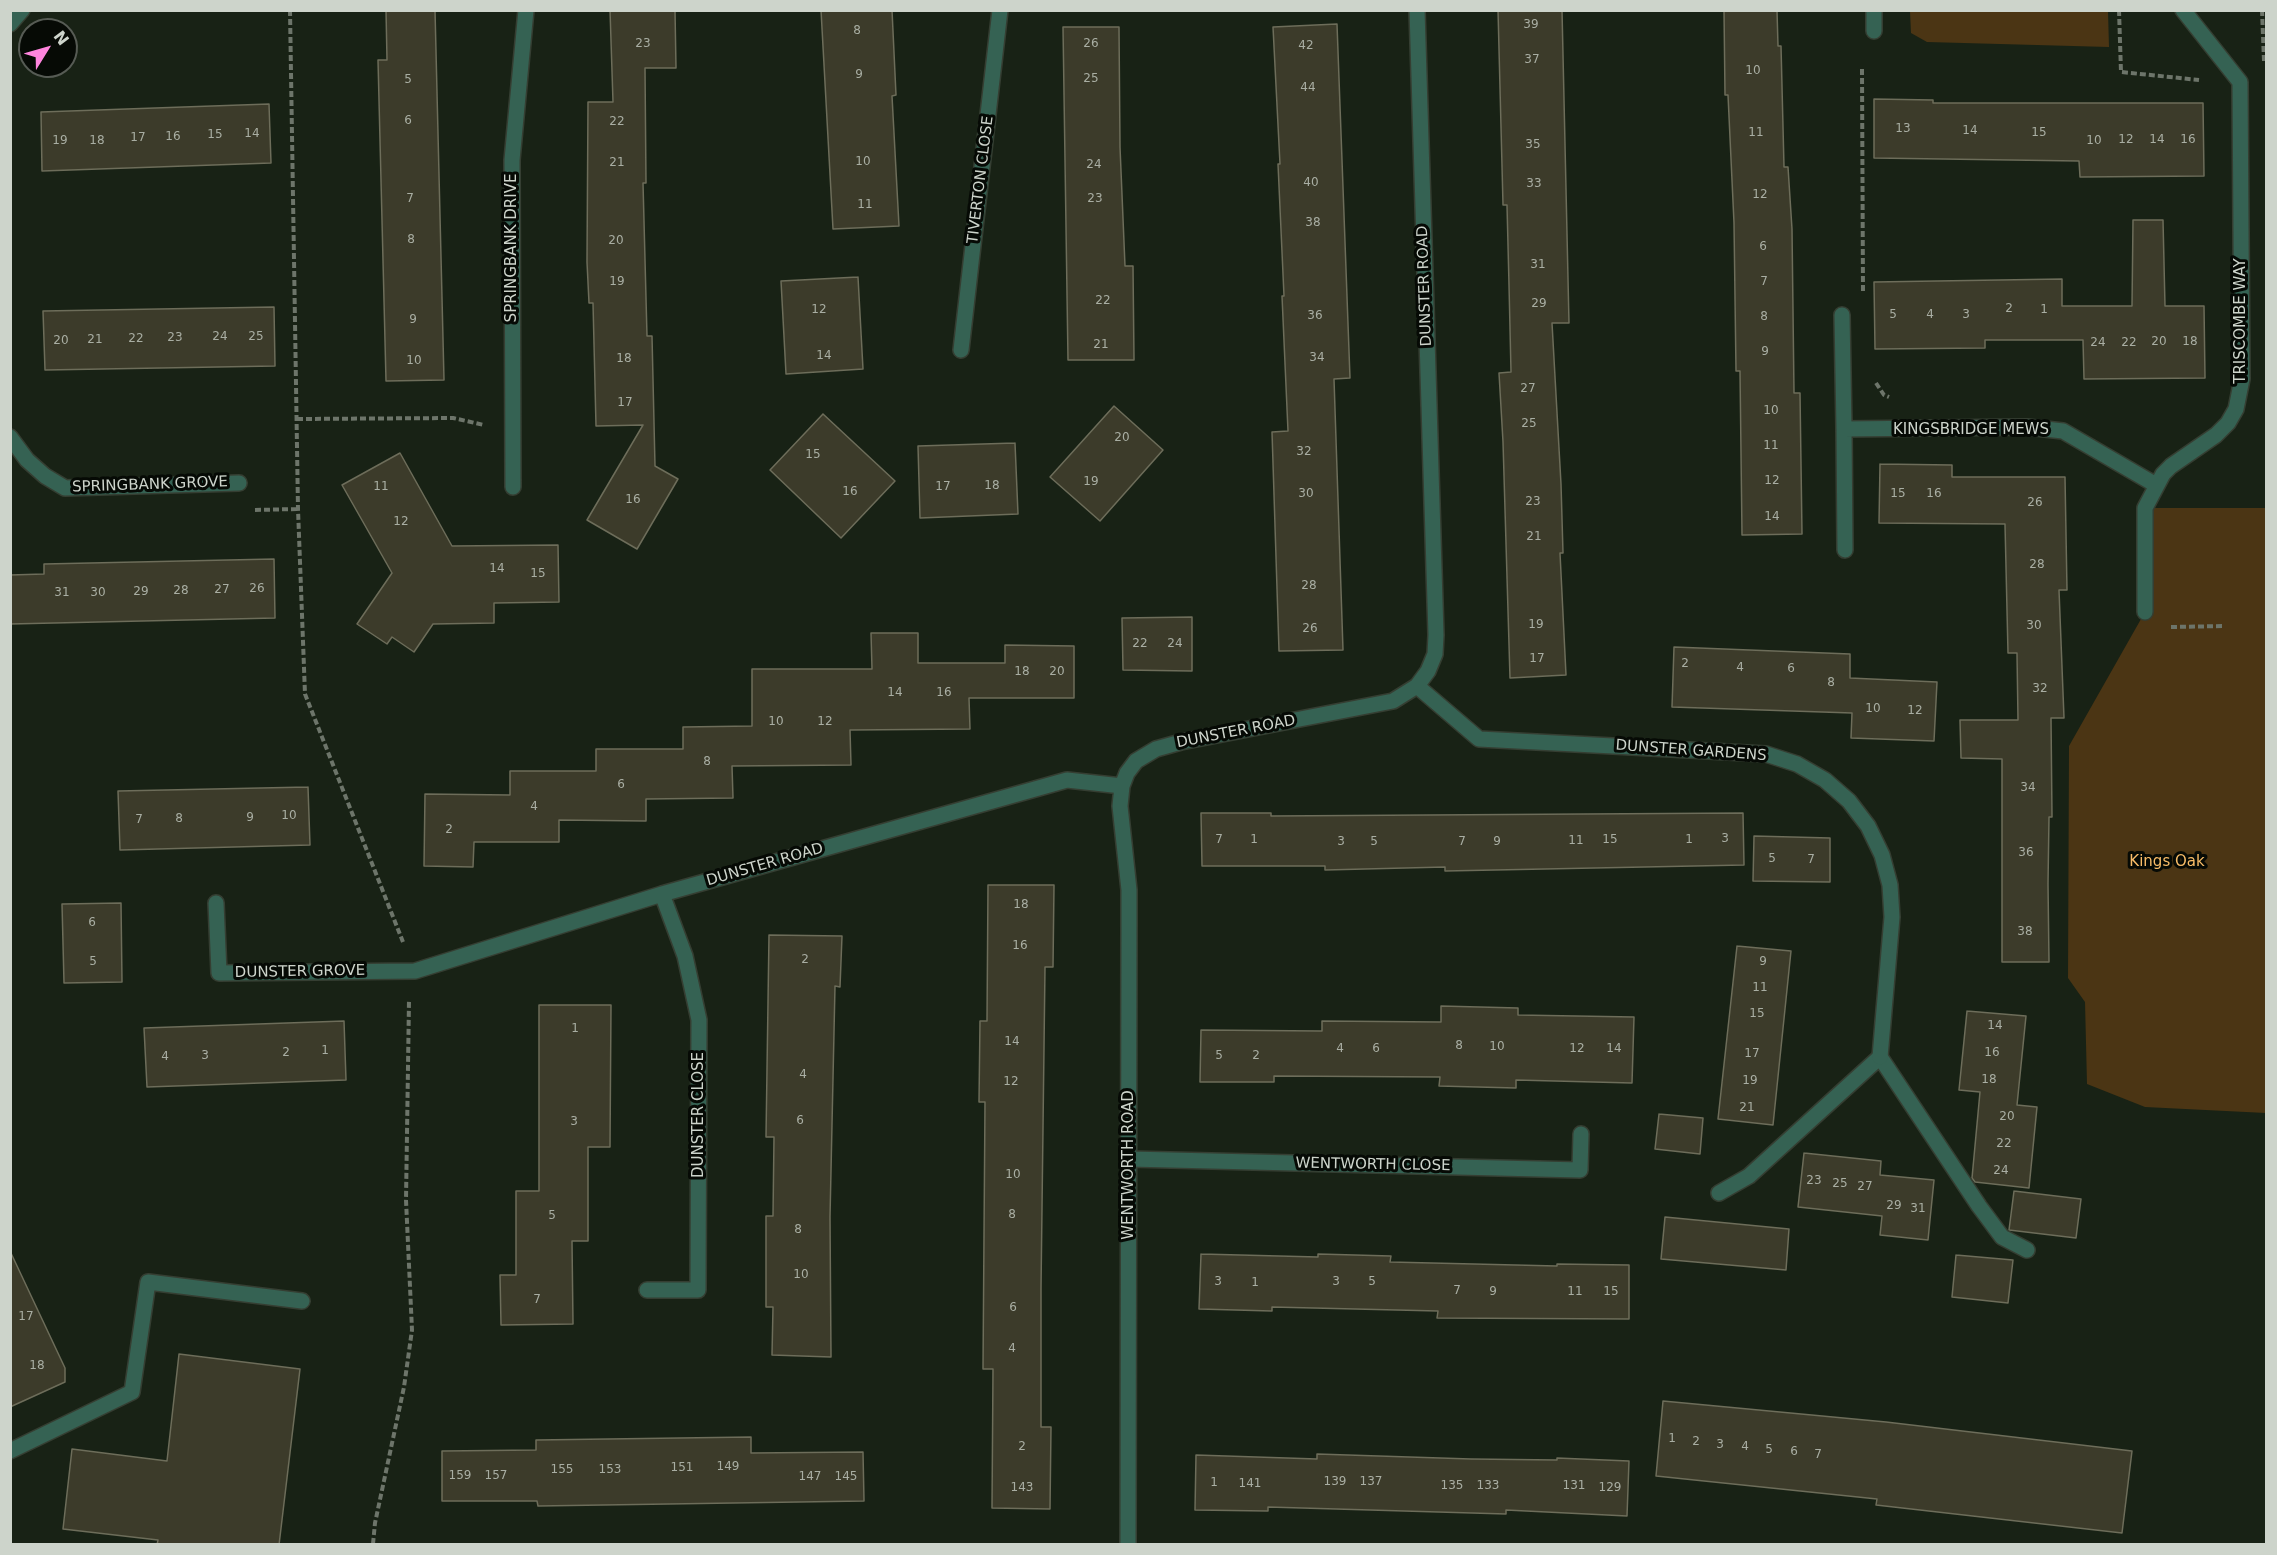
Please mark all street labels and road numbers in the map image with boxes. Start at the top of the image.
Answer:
street label: TIVERTON CLOSE [964,115,998,245]
street label: SPRINGBANK DRIVE [503,174,521,322]
street label: DUNSTER ROAD [1414,225,1436,347]
street label: TRISCOMBE WAY [2232,258,2250,384]
street label: KINGSBRIDGE MEWS [1893,421,2049,439]
street label: SPRINGBANK GROVE [72,473,228,497]
street label: DUNSTER ROAD [1175,712,1297,752]
street label: DUNSTER GARDENS [1615,737,1767,765]
street label: DUNSTER ROAD [704,840,826,890]
street label: DUNSTER GROVE [235,962,365,982]
street label: DUNSTER CLOSE [690,1052,708,1178]
street label: WENTWORTH ROAD [1120,1090,1138,1240]
street label: WENTWORTH CLOSE [1295,1155,1451,1175]

